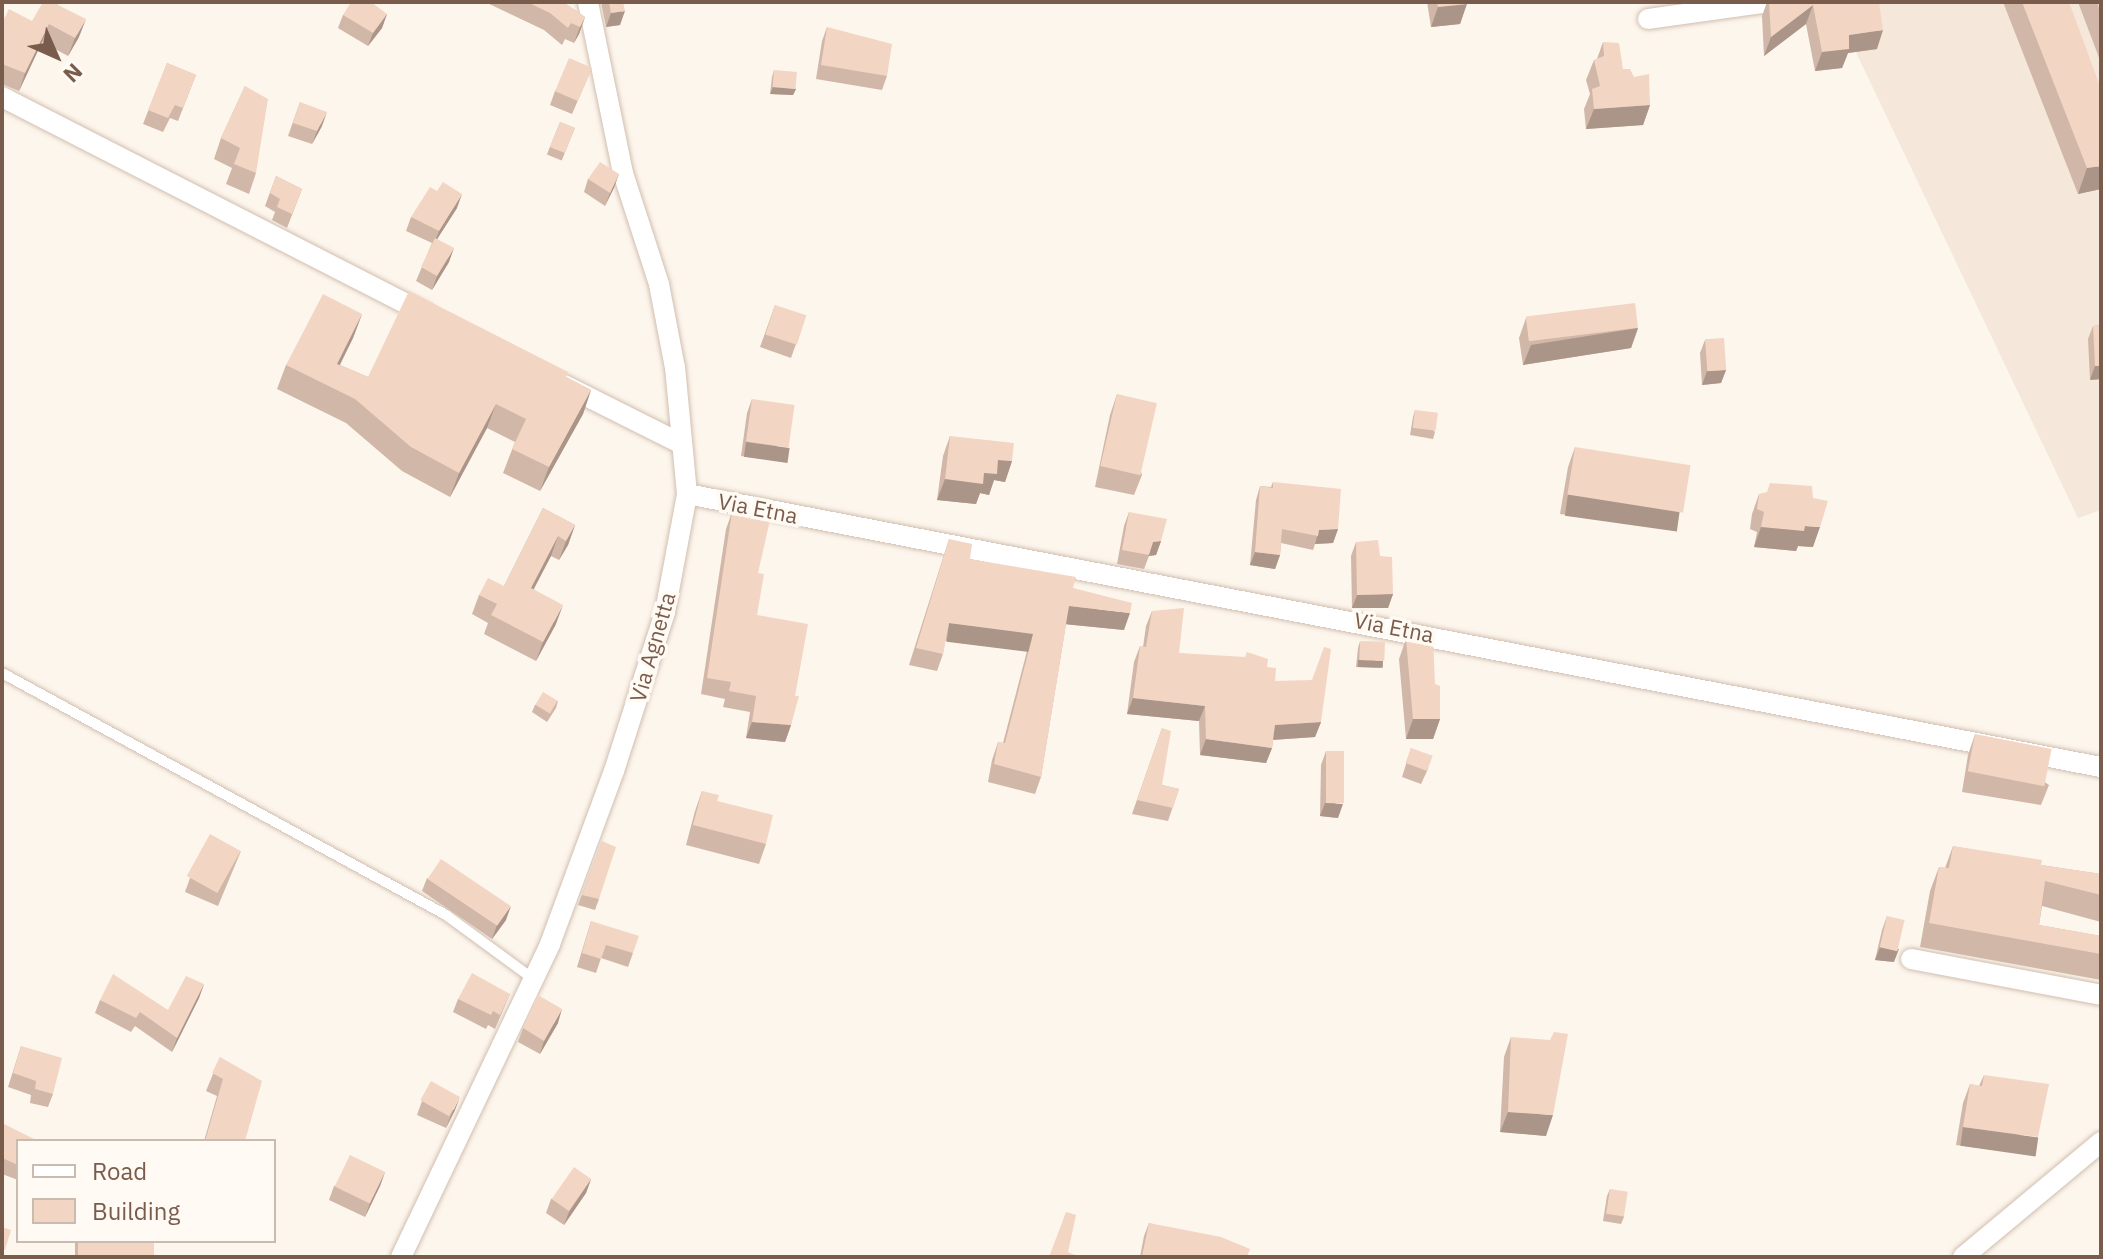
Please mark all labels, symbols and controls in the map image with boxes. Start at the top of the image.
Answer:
north arrow [16,16,96,96]
text: N [57,57,89,89]
street label: Via Etna [716,487,800,529]
street label: Via Agnetta [624,589,680,705]
street label: Via Etna [1352,606,1436,648]
legend [16,1139,276,1243]
text: Road [92,1155,147,1187]
text: Building [92,1195,180,1227]

